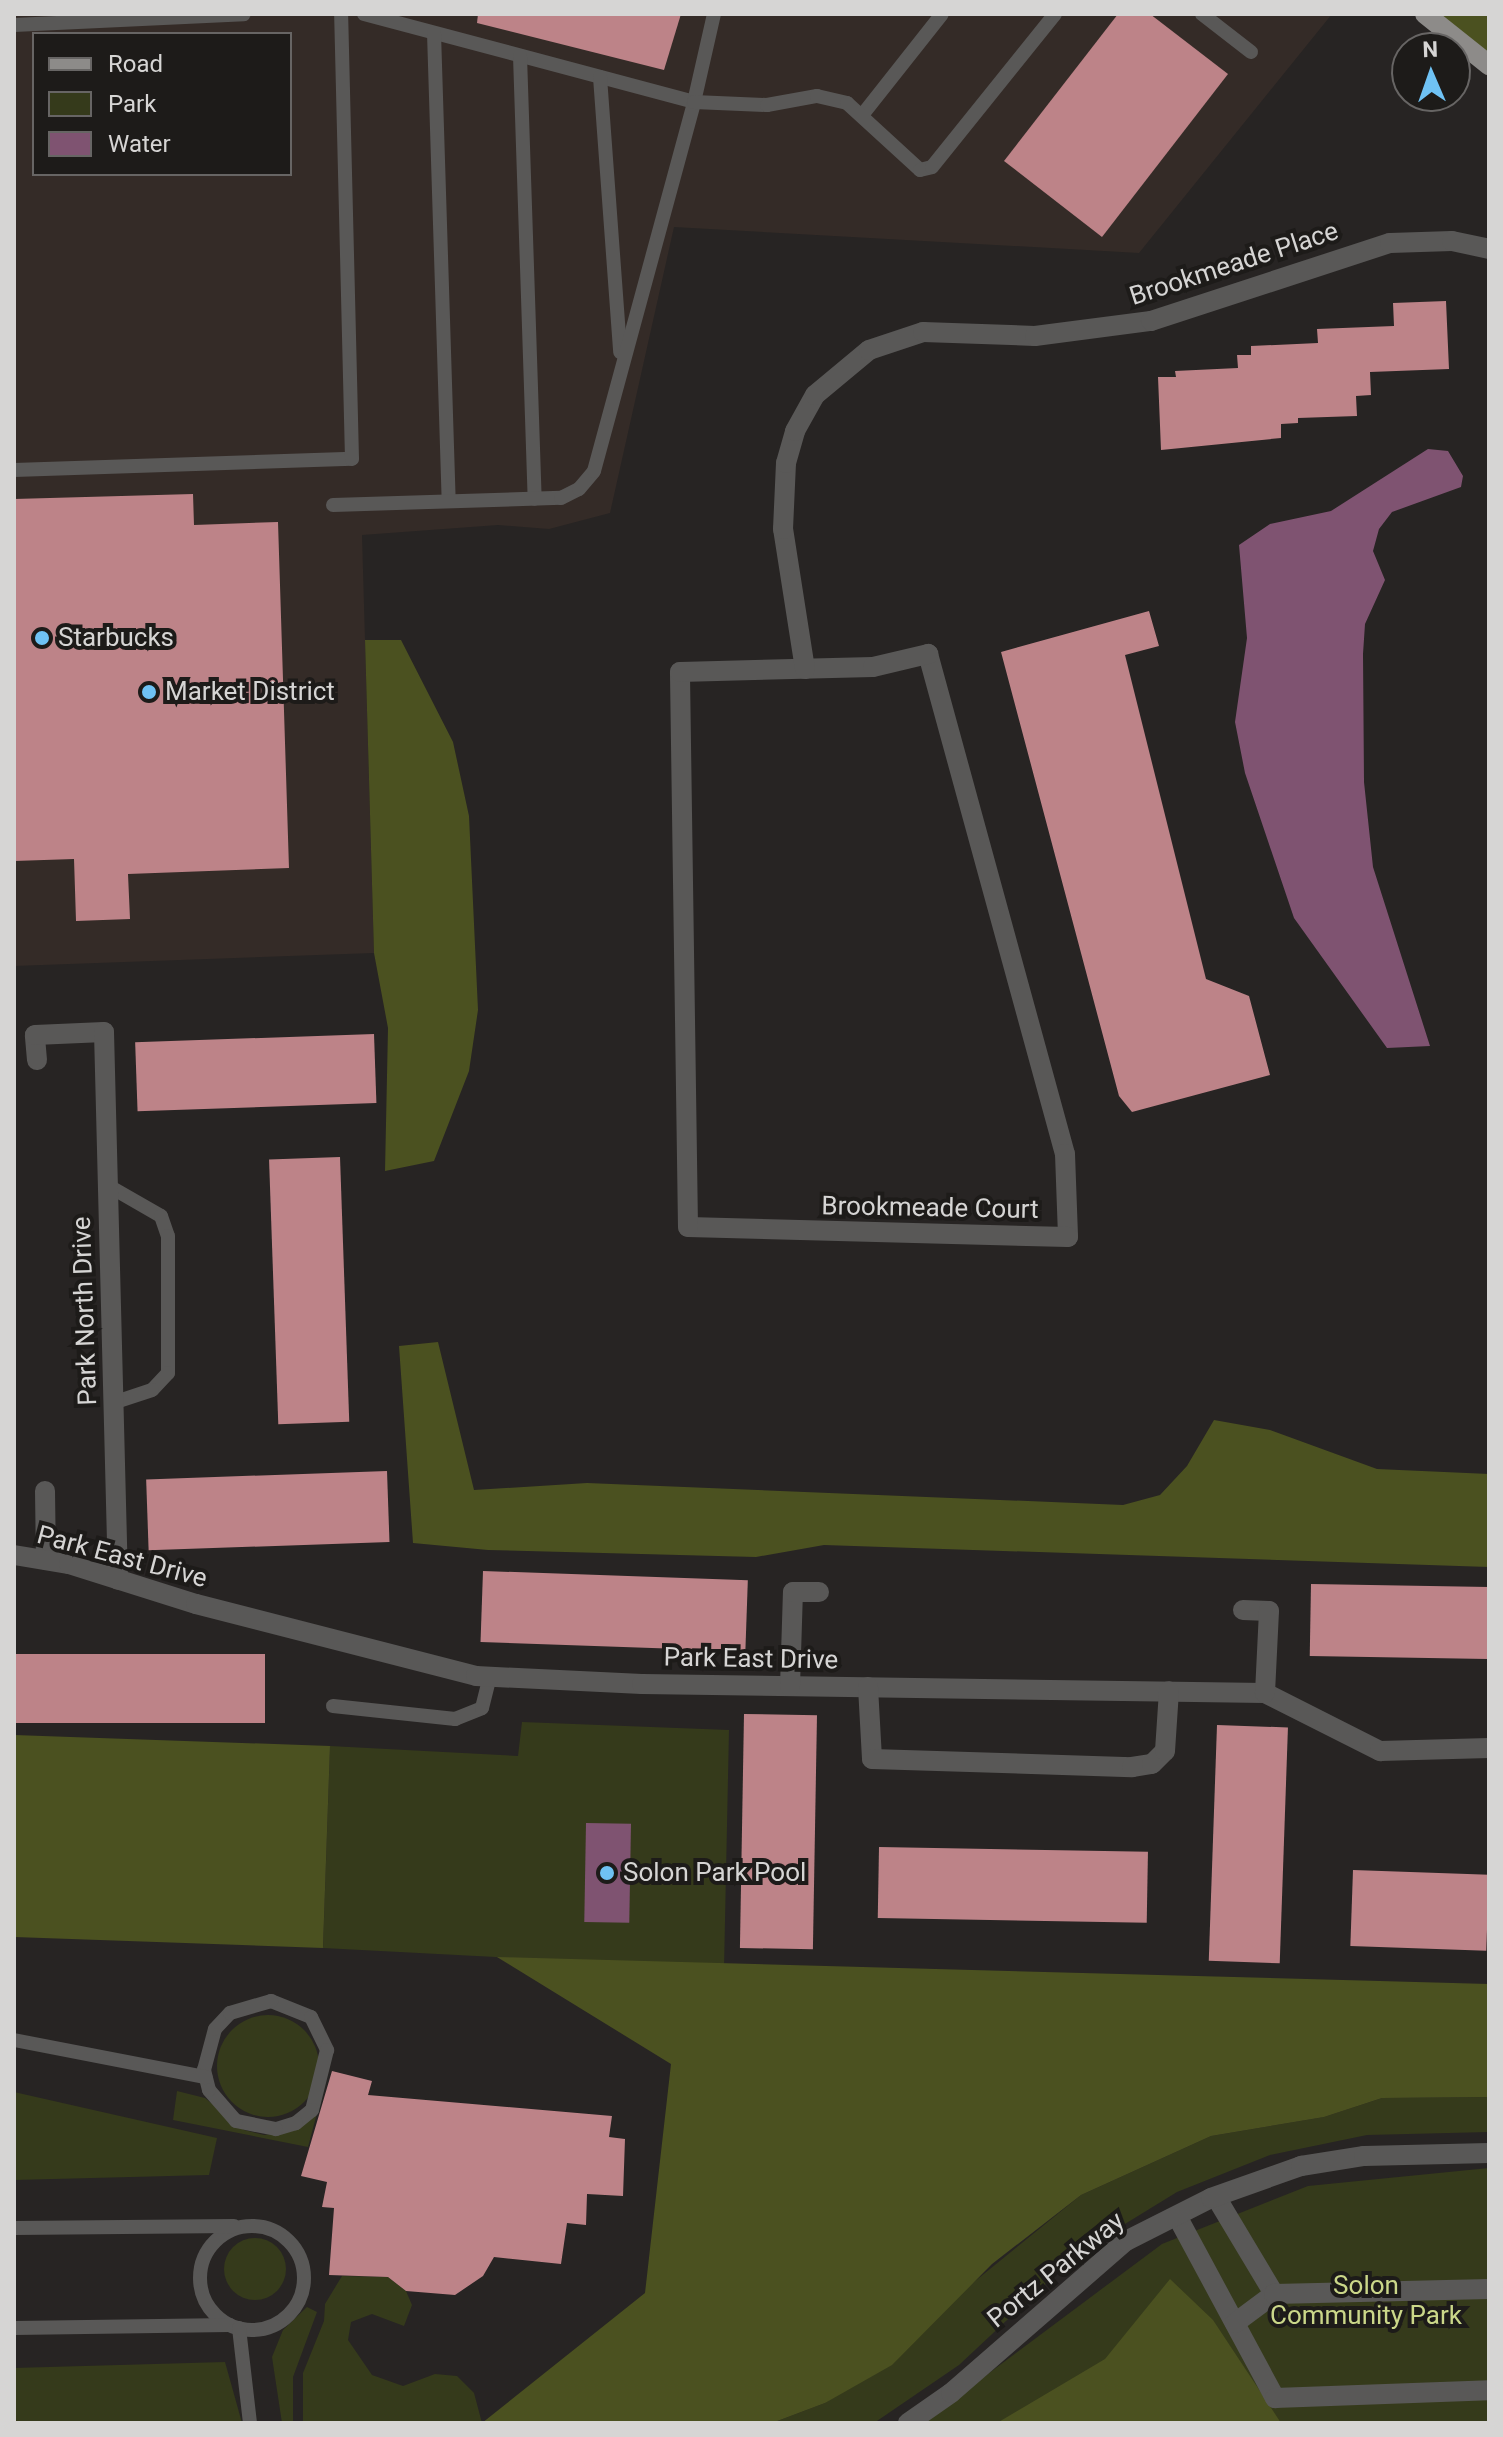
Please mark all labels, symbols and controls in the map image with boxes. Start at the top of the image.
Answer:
legend [32,32,292,176]
north arrow [1391,32,1471,112]
text: N [1422,37,1438,62]
text: Road [108,50,163,78]
text: Park [108,90,156,118]
text: Water [108,130,171,158]
street label: Brookmeade Place [1126,216,1342,312]
place label: Starbucks [58,622,174,654]
marker: Starbucks [33,629,51,647]
place label: Market District [165,676,335,708]
marker: Market District [140,683,158,701]
street label: Brookmeade Court [821,1191,1039,1225]
street label: Park North Drive [66,1216,104,1406]
street label: Park East Drive [34,1519,210,1595]
street label: Park East Drive [663,1642,839,1676]
place label: Solon Park Pool [623,1857,806,1889]
marker: Solon Park Pool [598,1864,616,1882]
street label: Portz Parkway [981,2205,1131,2335]
park label: Solon Community Park [1270,2270,1462,2332]

